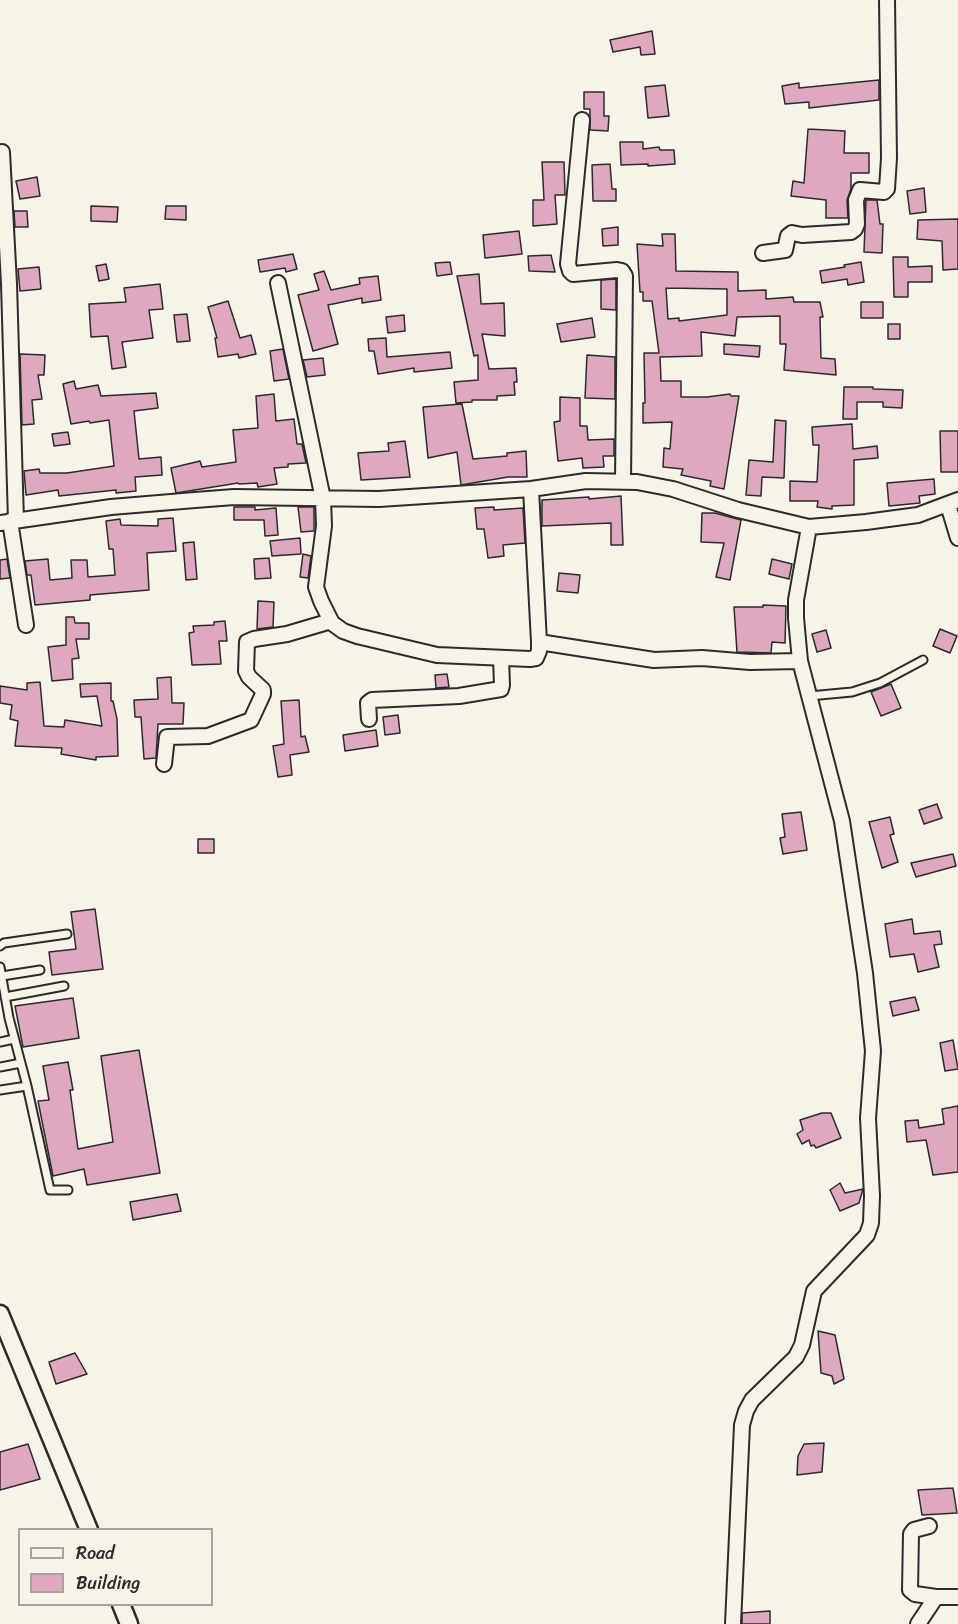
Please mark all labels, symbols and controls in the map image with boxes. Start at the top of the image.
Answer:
legend [18,1528,213,1606]
text: Road [76,1537,115,1569]
text: Building [76,1567,140,1599]

